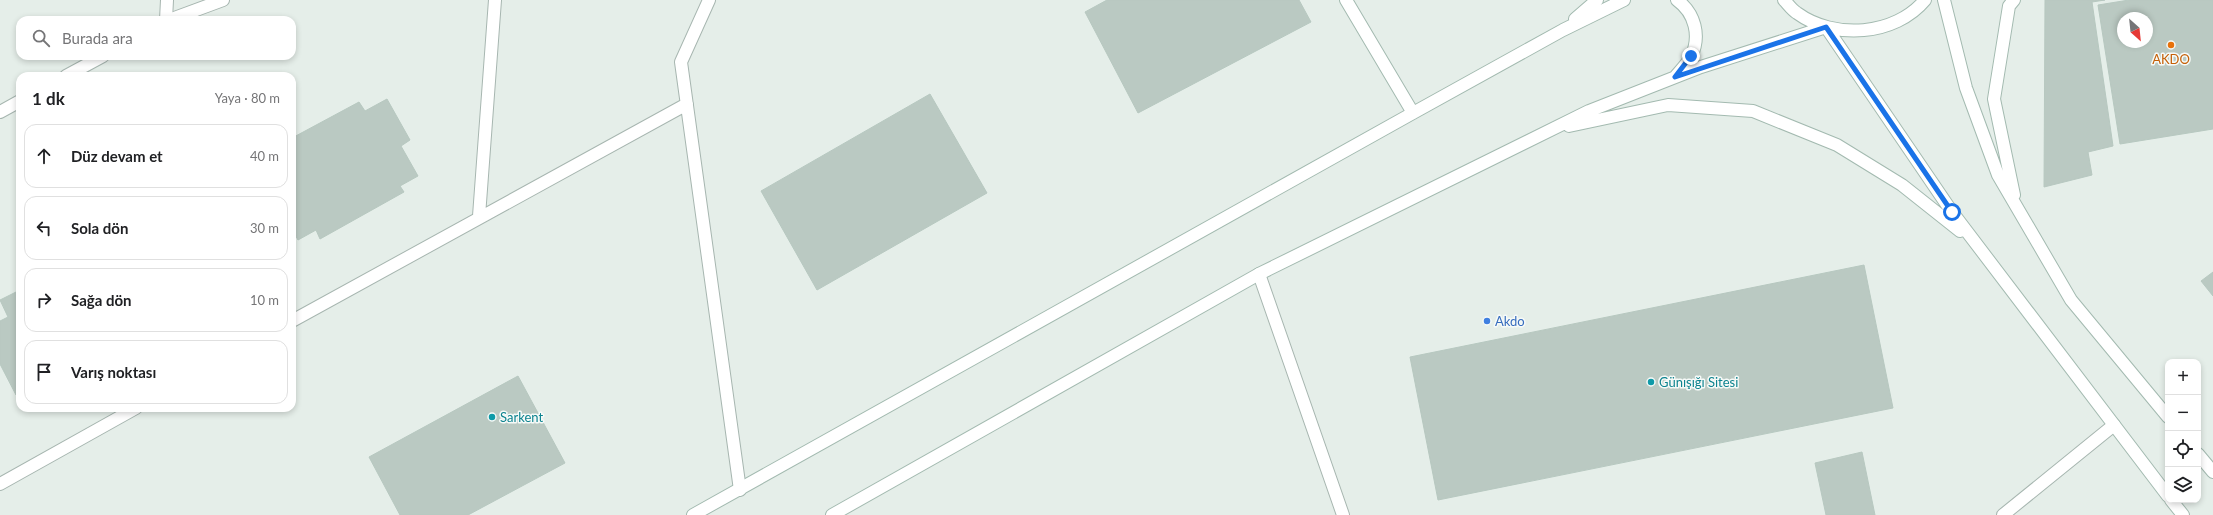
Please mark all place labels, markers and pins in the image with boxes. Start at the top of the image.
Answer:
marker: AKDO [2166,40,2176,50]
place label: AKDO [2152,51,2190,67]
place label: Akdo [1495,313,1525,329]
marker: Akdo [1482,316,1492,326]
place label: Günışığı Sitesi [1659,374,1738,390]
marker: Günışığı Sitesi [1646,377,1656,387]
place label: Sarkent [500,409,543,425]
marker: Sarkent [487,412,497,422]

